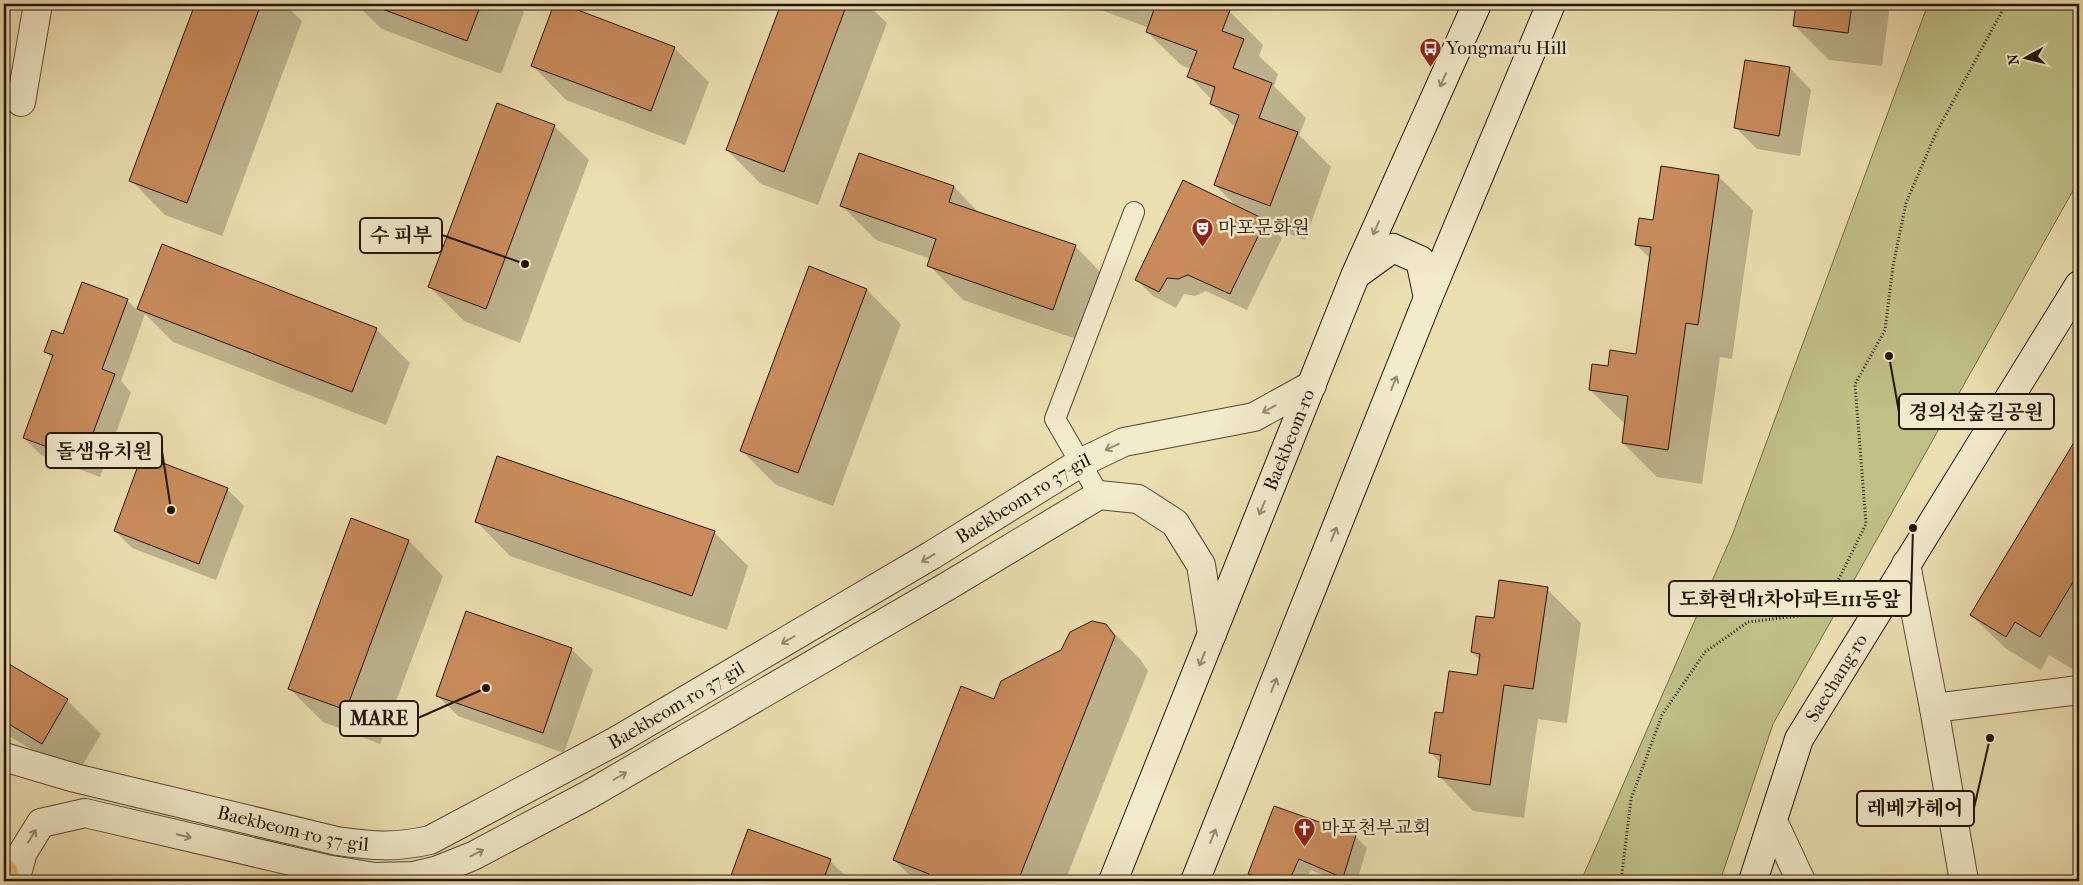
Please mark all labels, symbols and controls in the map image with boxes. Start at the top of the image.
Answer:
north arrow [2000,32,2050,82]
bus stop icon: Yongmaru Hill [1418,36,1442,67]
place label: Yongmaru Hill [1445,37,1567,59]
text: N [2004,53,2023,66]
one-way arrow [1438,72,1447,87]
theatre icon: 마포문화원 [1190,216,1214,247]
place label: 마포문화원 [1218,217,1310,239]
callout: 수 피부 [360,218,442,253]
one-way arrow [1371,220,1381,235]
text: 수 피부 [370,224,432,247]
one-way arrow [1390,376,1399,391]
street label: Baekbeom-ro [1259,386,1320,494]
callout: 경의선숲길공원 [1899,394,2054,429]
text: 경의선숲길공원 [1908,401,2044,424]
one-way arrow [1262,404,1277,414]
callout: 돌샘유치원 [46,433,162,468]
text: 돌샘유치원 [56,440,152,463]
one-way arrow [1105,443,1120,453]
street label: Baekbeom-ro 37-gil [952,449,1094,548]
one-way arrow [1257,500,1266,515]
one-way arrow [1329,527,1339,542]
one-way arrow [921,553,936,563]
callout: 도화현대1차아파트111동앞 [1669,581,1911,616]
text: 도화현대1차아파트111동앞 [1679,588,1902,611]
street label: Saechang-ro [1801,630,1872,726]
one-way arrow [781,635,795,645]
one-way arrow [1196,651,1206,666]
street label: Baekbeom-ro 37-gil [605,657,749,754]
one-way arrow [1269,678,1279,693]
callout: MARE [340,701,418,736]
text: MARE [349,707,408,730]
one-way arrow [613,771,628,781]
callout: 레베카헤어 [1857,791,1974,826]
text: 레베카헤어 [1867,797,1963,820]
street label: Baekbeom-ro 37-gil [215,802,370,856]
church icon: 마포천부교회 [1293,816,1317,847]
place label: 마포천부교회 [1321,817,1431,839]
one-way arrow [1209,829,1219,844]
one-way arrow [28,830,38,844]
one-way arrow [175,832,191,841]
one-way arrow [470,848,485,858]

